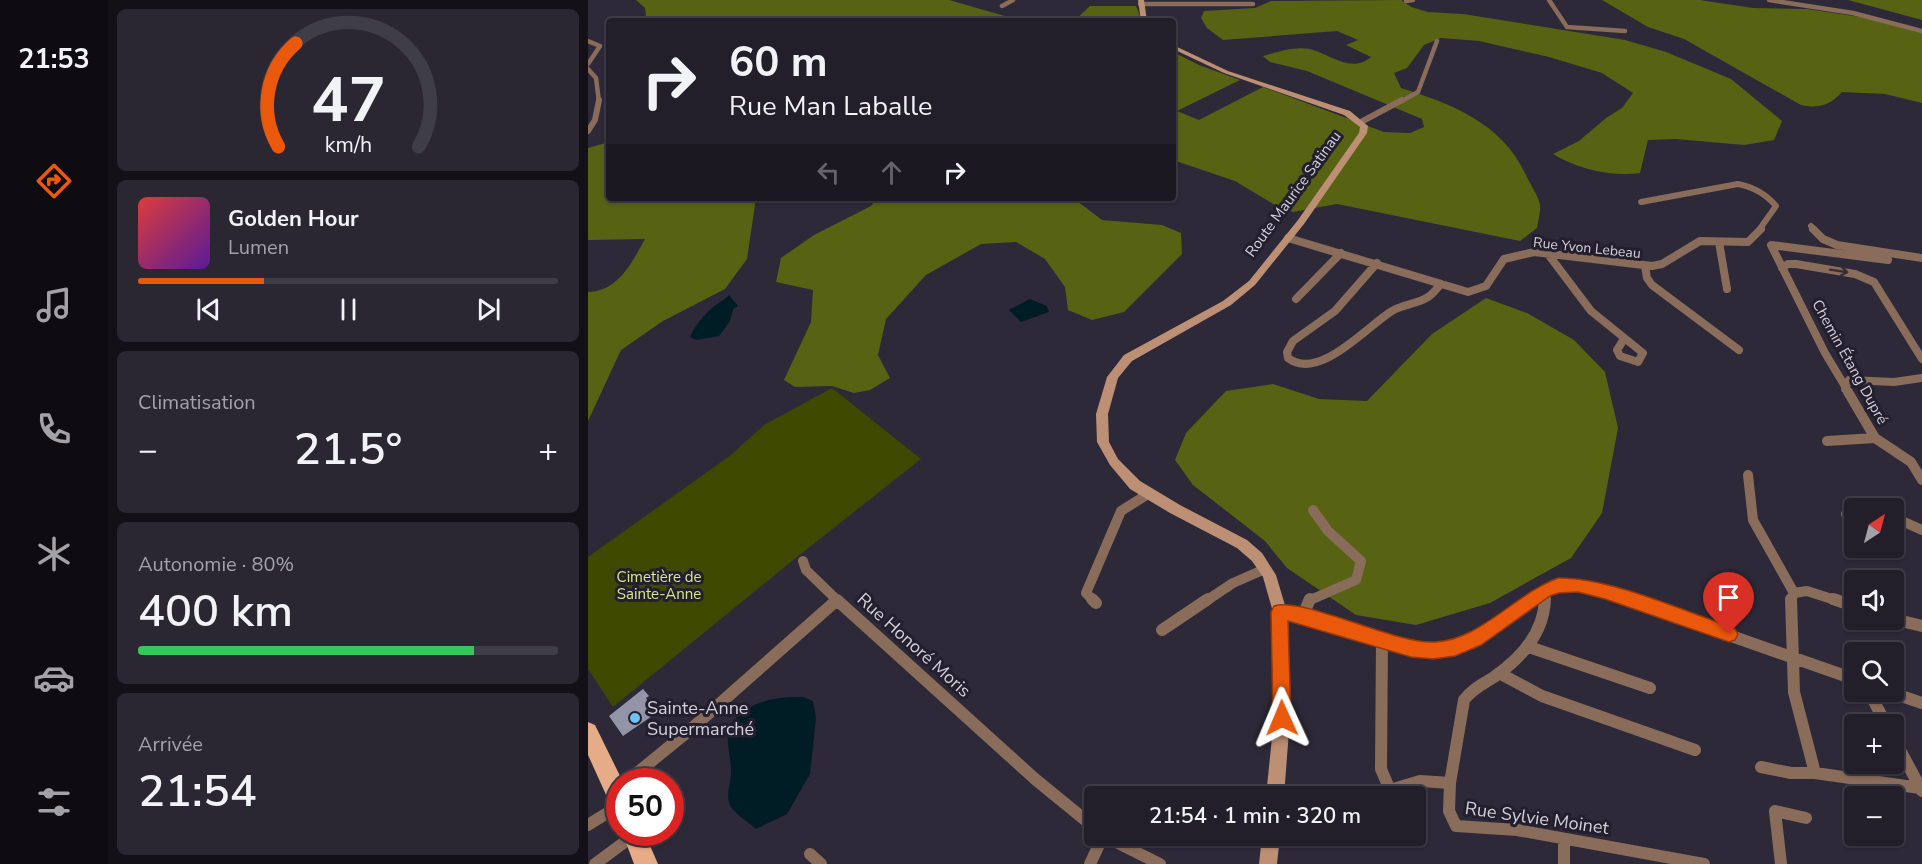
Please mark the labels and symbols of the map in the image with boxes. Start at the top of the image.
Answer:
street label: Route Maurice Satinau [1241,127,1345,261]
street label: Rue Yvon Lebeau [1532,233,1642,263]
one-way arrow [1829,266,1848,277]
street label: Chemin Étang Dupré [1807,296,1893,428]
north arrow [1844,498,1904,558]
park label: Cimetière de Sainte-Anne [617,567,701,604]
pin [1703,572,1754,634]
street label: Rue Honoré Moris [852,587,976,703]
position arrow [1250,686,1314,750]
place label: Sainte-Anne Supermarché [647,696,754,741]
marker: Sainte-Anne Supermarché [628,711,642,725]
speed limit sign: 50 [606,768,684,846]
street label: Rue Sylvie Moinet [1464,796,1611,840]

